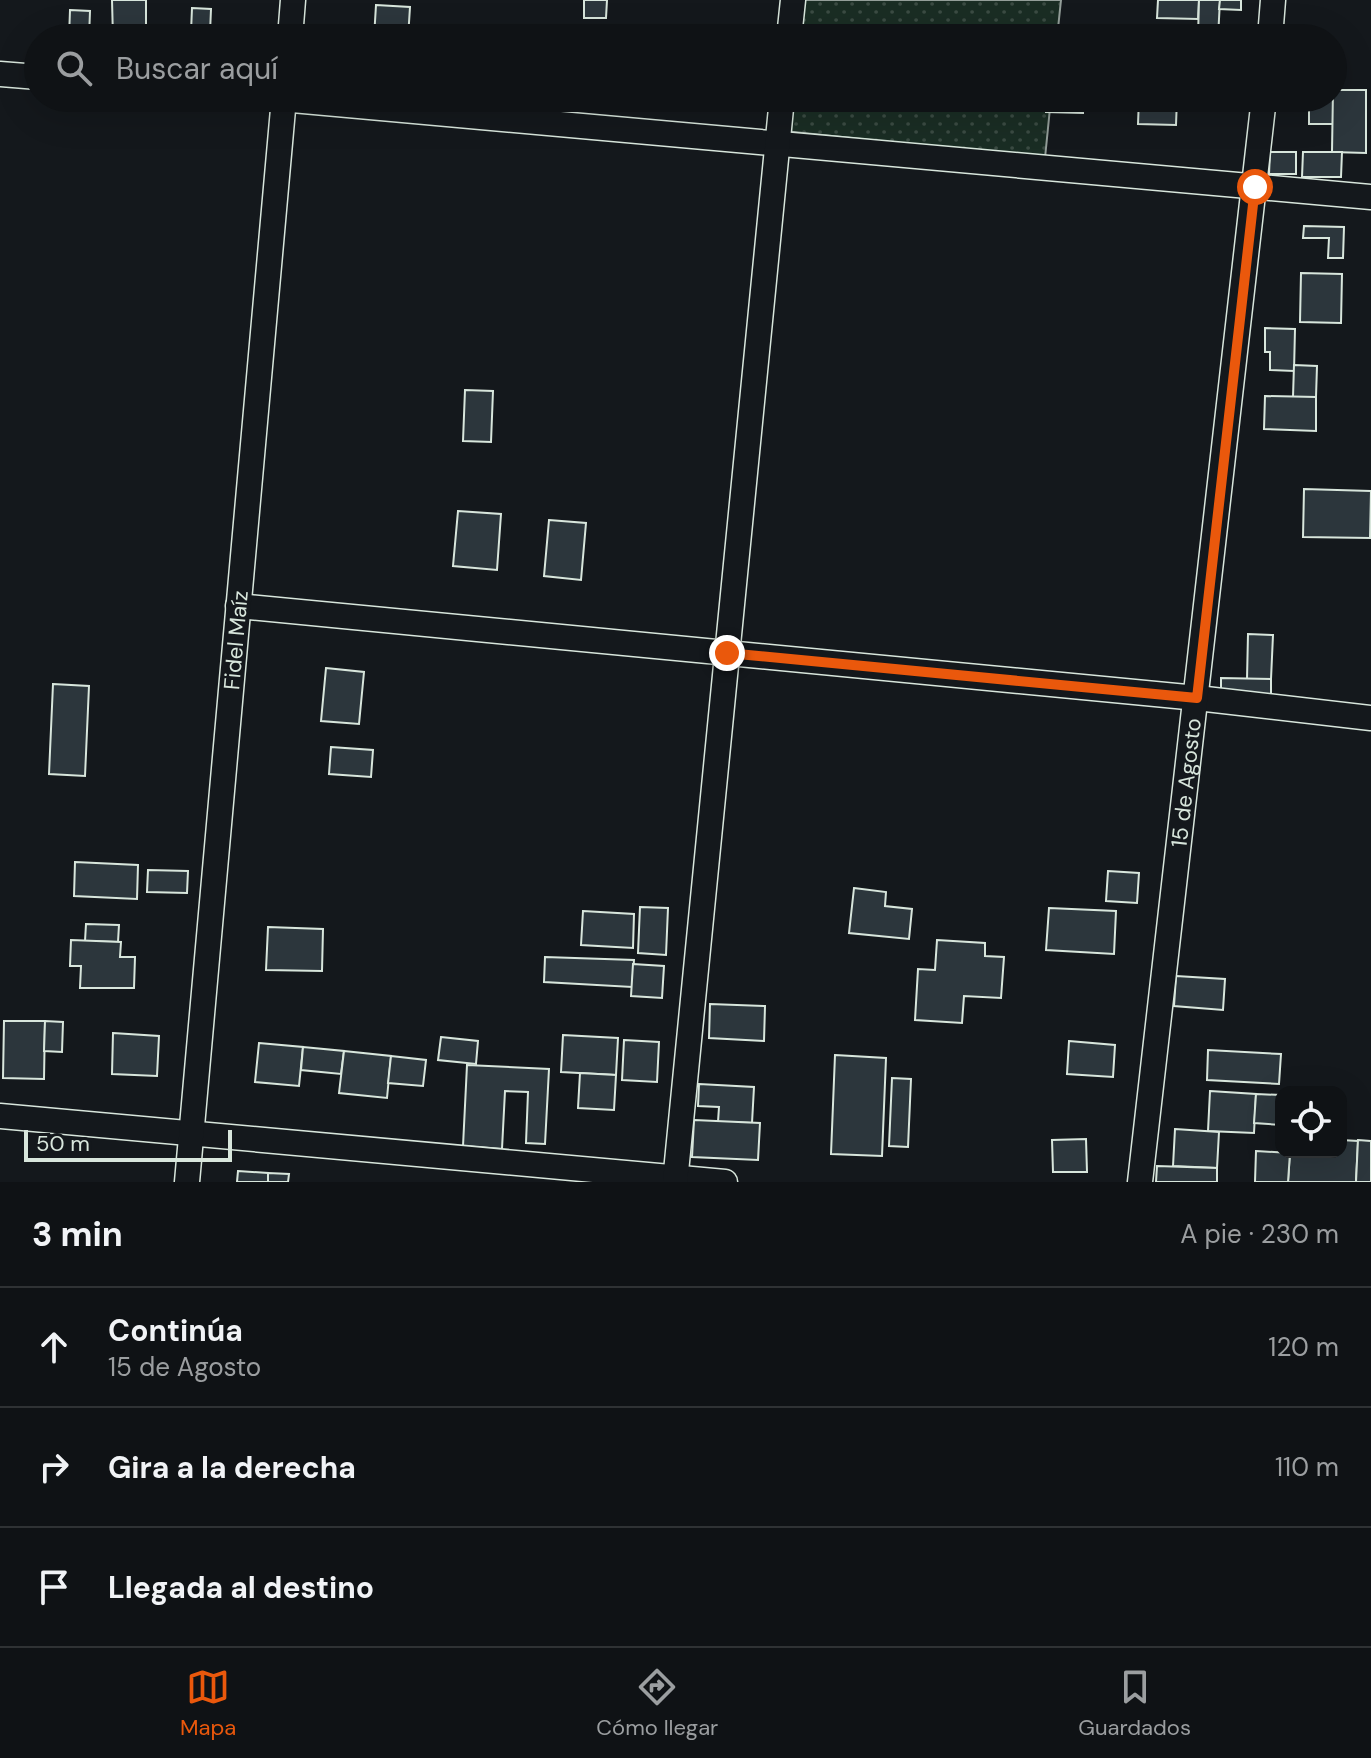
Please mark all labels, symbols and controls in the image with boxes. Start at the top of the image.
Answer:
search box [24,24,1347,112]
icon: search [52,46,96,90]
text: Buscar aquí [116,49,278,88]
route start [1237,169,1273,205]
street label: Fidel Maíz [217,589,254,691]
route end [709,635,745,671]
street label: 15 de Agosto [1164,717,1207,849]
map controls [1275,1086,1347,1158]
button: locate [1275,1086,1347,1158]
scale bar [24,1126,232,1162]
text: 50 m [36,1129,90,1158]
text: 3 min [32,1212,123,1257]
text: A pie · 230 m [1180,1217,1339,1251]
text: Continúa [108,1311,243,1350]
icon: ahead [32,1325,76,1369]
text: 120 m [1268,1330,1339,1364]
text: 15 de Agosto [108,1350,261,1384]
icon: right [32,1445,76,1489]
text: Gira a la derecha [108,1448,356,1487]
text: 110 m [1275,1450,1339,1484]
icon: arrive [32,1565,76,1609]
text: Llegada al destino [108,1568,374,1607]
tab: Mapa [180,1665,236,1742]
tab: Cómo llegar [596,1665,718,1742]
tab: Guardados [1078,1665,1191,1742]

